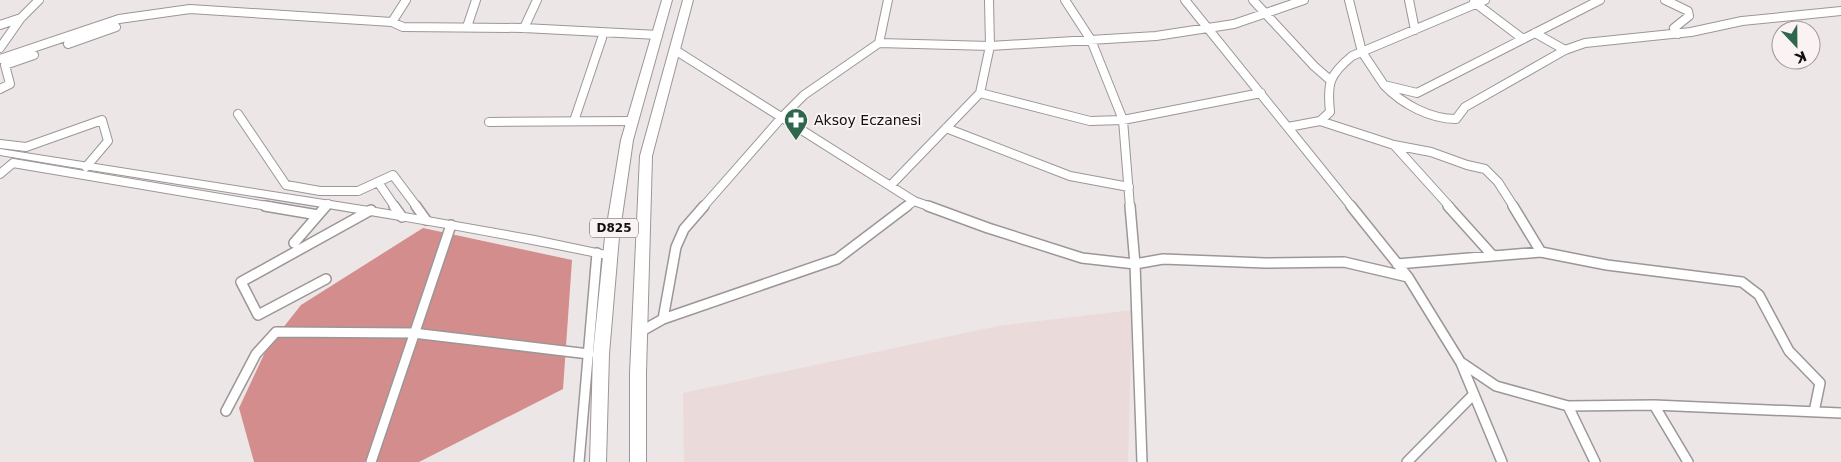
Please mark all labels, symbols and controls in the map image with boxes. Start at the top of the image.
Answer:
north arrow [1771,20,1821,70]
text: K [1792,48,1809,67]
pharmacy icon: Aksoy Eczanesi [783,107,809,141]
place label: Aksoy Eczanesi [814,112,921,128]
road number: D825 [590,218,638,238]

